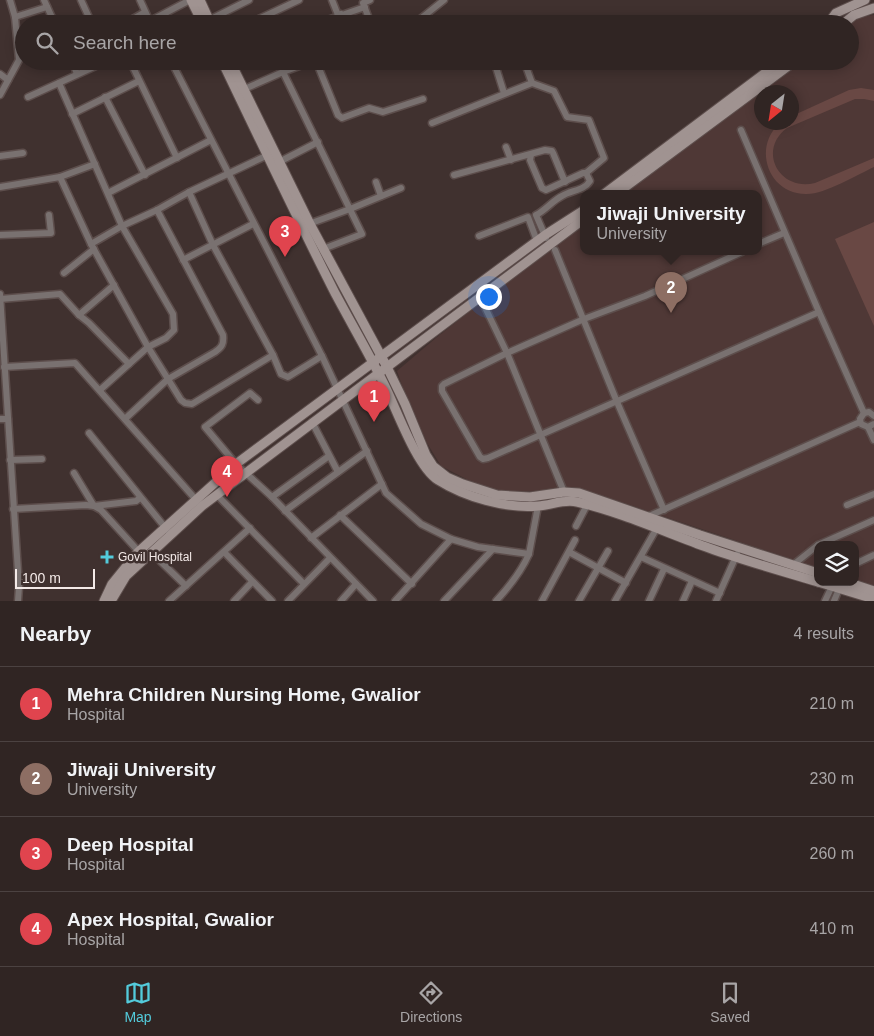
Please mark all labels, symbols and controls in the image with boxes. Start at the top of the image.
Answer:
search box [15,15,859,70]
icon: search [33,29,61,57]
text: Search here [73,32,177,53]
north arrow [754,85,799,130]
popup [580,190,762,255]
text: Jiwaji University [597,203,745,224]
pin: 3 [269,216,301,257]
text: University [597,225,667,242]
pin: 2 [655,272,687,313]
your location [476,284,502,310]
pin: 1 [358,381,390,422]
pin: 4 [211,456,243,497]
map controls [814,541,859,586]
button: layers [814,541,859,586]
marker: Govil Hospital [100,550,114,564]
place label: Govil Hospital [118,550,192,564]
scale bar [15,566,95,589]
text: 100 m [22,570,61,586]
text: Nearby [20,622,91,645]
text: 4 results [794,625,854,642]
text: Mehra Children Nursing Home, Gwalior [67,684,421,705]
text: 1 [32,695,40,712]
text: 210 m [810,695,854,712]
text: Hospital [67,706,125,723]
text: Jiwaji University [67,759,216,780]
text: 2 [32,770,40,787]
text: 230 m [810,770,854,787]
text: University [67,781,137,798]
text: Deep Hospital [67,834,194,855]
text: 3 [32,845,40,862]
text: 260 m [810,845,854,862]
text: Hospital [67,856,125,873]
text: Apex Hospital, Gwalior [67,909,274,930]
text: 4 [32,920,40,937]
text: 410 m [810,920,854,937]
text: Hospital [67,931,125,948]
tab: Map [124,979,152,1025]
tab: Directions [400,979,462,1025]
tab: Saved [710,979,750,1025]

